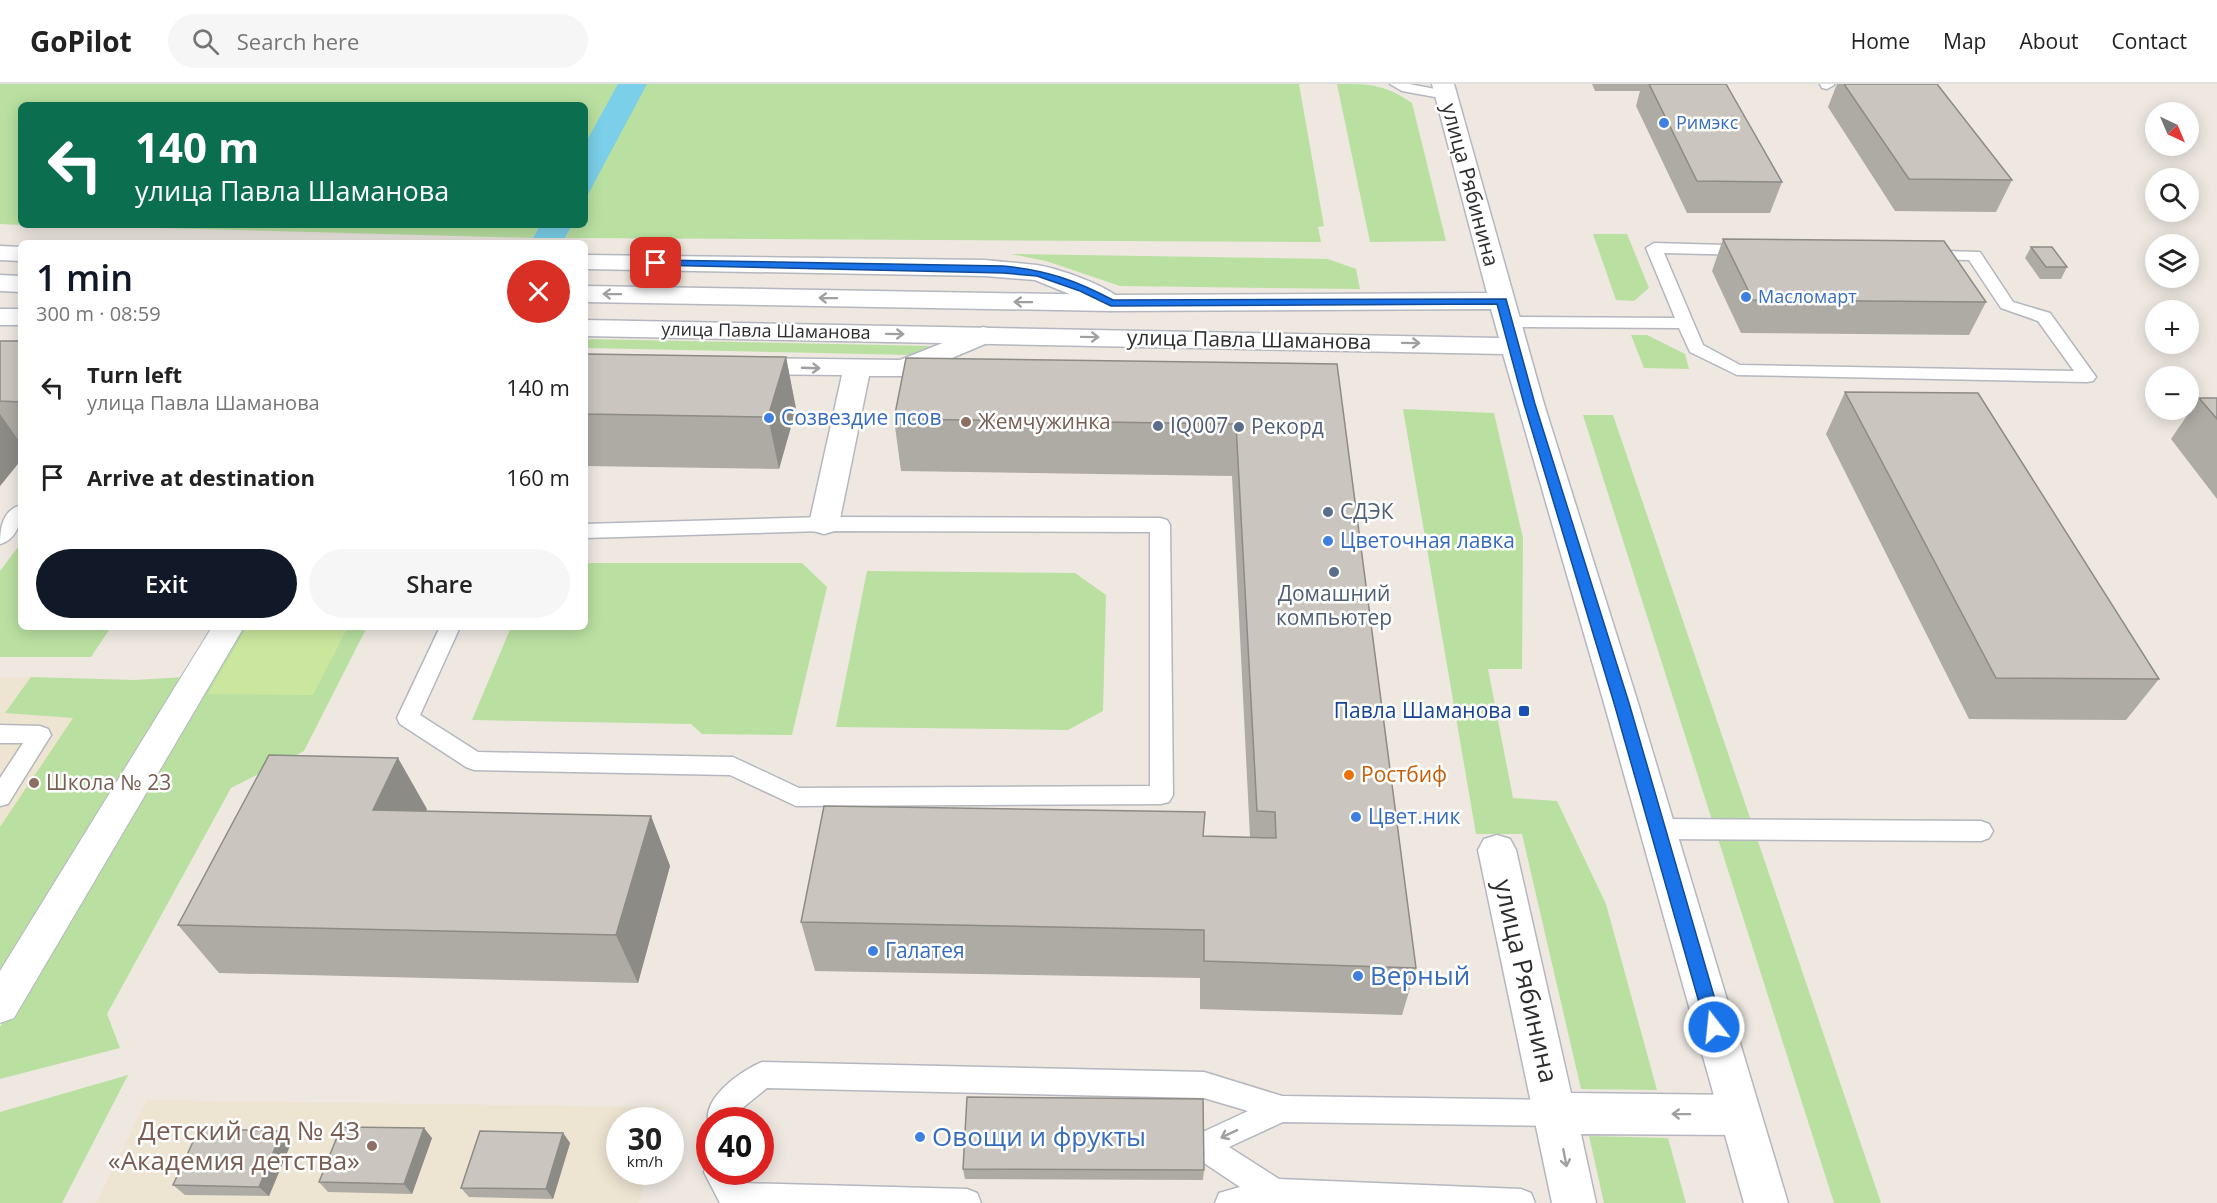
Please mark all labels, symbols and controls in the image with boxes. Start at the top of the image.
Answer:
search box [168,14,588,68]
text: GoPilot [30,22,132,60]
icon: search [189,25,222,58]
text: Search here [237,26,359,56]
text: Home [1851,27,1910,55]
text: Map [1943,27,1986,55]
text: About [2019,27,2079,55]
text: Contact [2112,27,2187,55]
street label: улица Рябинина [1436,100,1506,269]
north arrow [2145,102,2199,156]
map controls [2145,102,2199,420]
place label: Римэкс [1676,110,1739,134]
marker: Римэкс [1657,116,1671,130]
text: 140 m [135,118,259,175]
icon: left [36,126,114,204]
button: search [2145,168,2199,222]
text: улица Павла Шаманова [135,172,449,209]
button: layers [2145,234,2199,288]
pin [630,237,681,288]
icon: arrive [639,246,672,279]
text: 1 min [36,253,133,302]
button: close [507,260,570,323]
place label: Масломарт [1758,284,1857,308]
one-way arrow [603,288,623,300]
marker: Масломарт [1739,290,1753,304]
one-way arrow [819,292,839,304]
one-way arrow [1014,296,1034,307]
text: 300 m · 08:59 [36,300,161,327]
button: + [2145,300,2199,354]
street label: улица Павла Шаманова [661,316,871,344]
street label: улица Павла Шаманова [1127,323,1371,355]
one-way arrow [885,328,905,340]
one-way arrow [1080,331,1100,343]
one-way arrow [1401,337,1421,349]
text: Turn left [87,359,182,389]
one-way arrow [801,362,821,373]
button: − [2145,366,2199,420]
icon: left [36,371,69,404]
text: 140 m [506,372,570,402]
text: улица Павла Шаманова [87,389,320,416]
place label: Созвездие псов [781,403,941,431]
place label: Жемчужинка [978,407,1111,435]
marker: Созвездие псов [762,411,776,425]
place label: IQ007 [1170,411,1228,439]
place label: Рекорд [1251,412,1324,440]
marker: Жемчужинка [959,415,973,429]
marker: IQ007 [1151,419,1165,433]
marker: Рекорд [1232,420,1246,434]
icon: arrive [36,461,69,494]
text: Arrive at destination [87,462,315,492]
text: 160 m [506,462,570,492]
place label: СДЭК [1340,497,1394,525]
marker: СДЭК [1321,505,1335,519]
place label: Цветочная лавка [1340,526,1515,554]
marker: Цветочная лавка [1321,534,1335,548]
button: Exit [36,549,297,618]
button: Share [309,549,570,618]
marker: Домашний компьютер [1327,565,1341,579]
place label: Домашний компьютер [1276,579,1392,631]
place label: Павла Шаманова [1334,696,1512,724]
marker: Павла Шаманова [1517,704,1531,718]
place label: Ростбиф [1361,760,1447,788]
place label: Школа № 23 [46,768,171,796]
marker: Ростбиф [1342,768,1356,782]
marker: Школа № 23 [27,776,41,790]
place label: Цвет.ник [1368,802,1460,830]
marker: Цвет.ник [1349,810,1363,824]
street label: улица Рябинина [1486,875,1568,1086]
place label: Галатея [885,936,965,964]
marker: Галатея [866,944,880,958]
place label: Верный [1370,957,1470,993]
marker: Верный [1351,969,1365,983]
position arrow [1682,995,1746,1059]
speed limit sign: 40 [696,1107,774,1185]
one-way arrow [1672,1108,1692,1120]
place label: Детский сад № 43 «Академия детства» [108,1112,360,1178]
text: 30 [628,1118,662,1159]
place label: Овощи и фрукты [932,1118,1146,1154]
one-way arrow [1220,1128,1238,1140]
marker: Овощи и фрукты [913,1130,927,1144]
marker: Детский сад № 43 «Академия детства» [365,1139,379,1153]
one-way arrow [1559,1148,1571,1167]
text: km/h [627,1151,663,1171]

